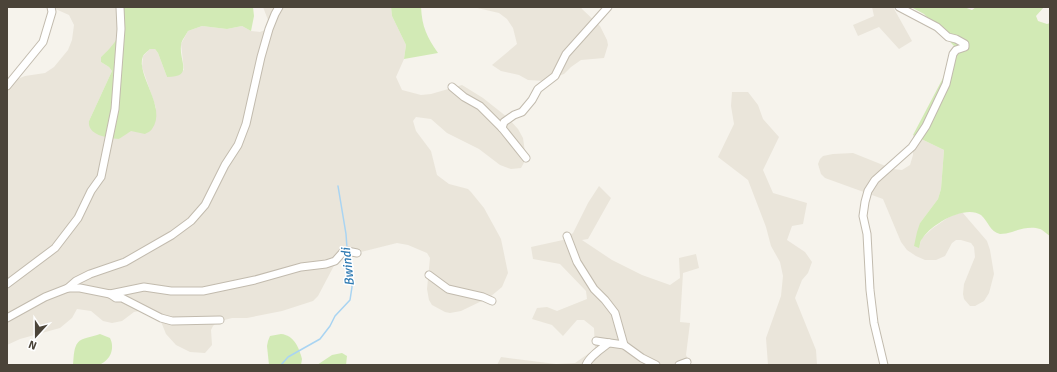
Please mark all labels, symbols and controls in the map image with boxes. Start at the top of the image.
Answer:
water label: Bwindi [338,246,358,287]
north arrow [16,316,56,356]
text: N [27,337,38,352]

